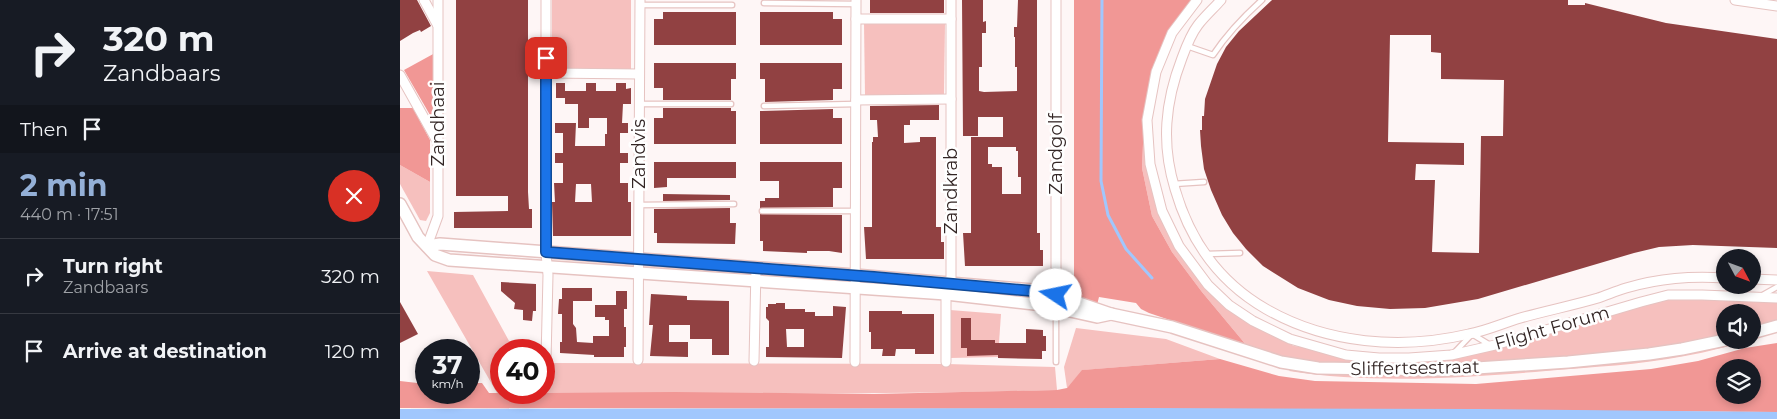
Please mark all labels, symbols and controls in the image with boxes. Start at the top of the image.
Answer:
text: 320 m [103,17,215,60]
icon: right [20,20,85,85]
pin [525,37,567,79]
icon: arrive [532,44,560,72]
text: Zandbaars [103,60,220,87]
street label: Zandhaai [427,82,449,166]
street label: Zandgolf [1045,112,1067,195]
icon: arrive [78,115,106,143]
text: Then [20,118,68,141]
street label: Zandvis [628,119,650,189]
street label: Zandkrab [940,148,962,234]
text: 2 min [20,167,107,204]
button: close [328,170,380,222]
text: 440 m · 17:51 [20,205,118,224]
north arrow [1716,249,1761,294]
map controls [1716,249,1761,404]
text: Turn right [63,255,163,278]
icon: right [20,262,48,290]
text: 320 m [321,265,380,288]
position arrow [1029,268,1081,320]
text: Zandbaars [63,278,148,297]
street label: Flight Forum [1492,301,1612,355]
button: sound [1716,304,1761,349]
icon: arrive [20,337,48,365]
speed limit sign: 40 [490,339,555,404]
text: Arrive at destination [63,340,267,363]
text: 120 m [325,340,380,363]
text: 37 [432,350,463,380]
street label: Sliffertsestraat [1350,356,1480,380]
button: layers [1716,359,1761,404]
text: km/h [431,376,464,391]

